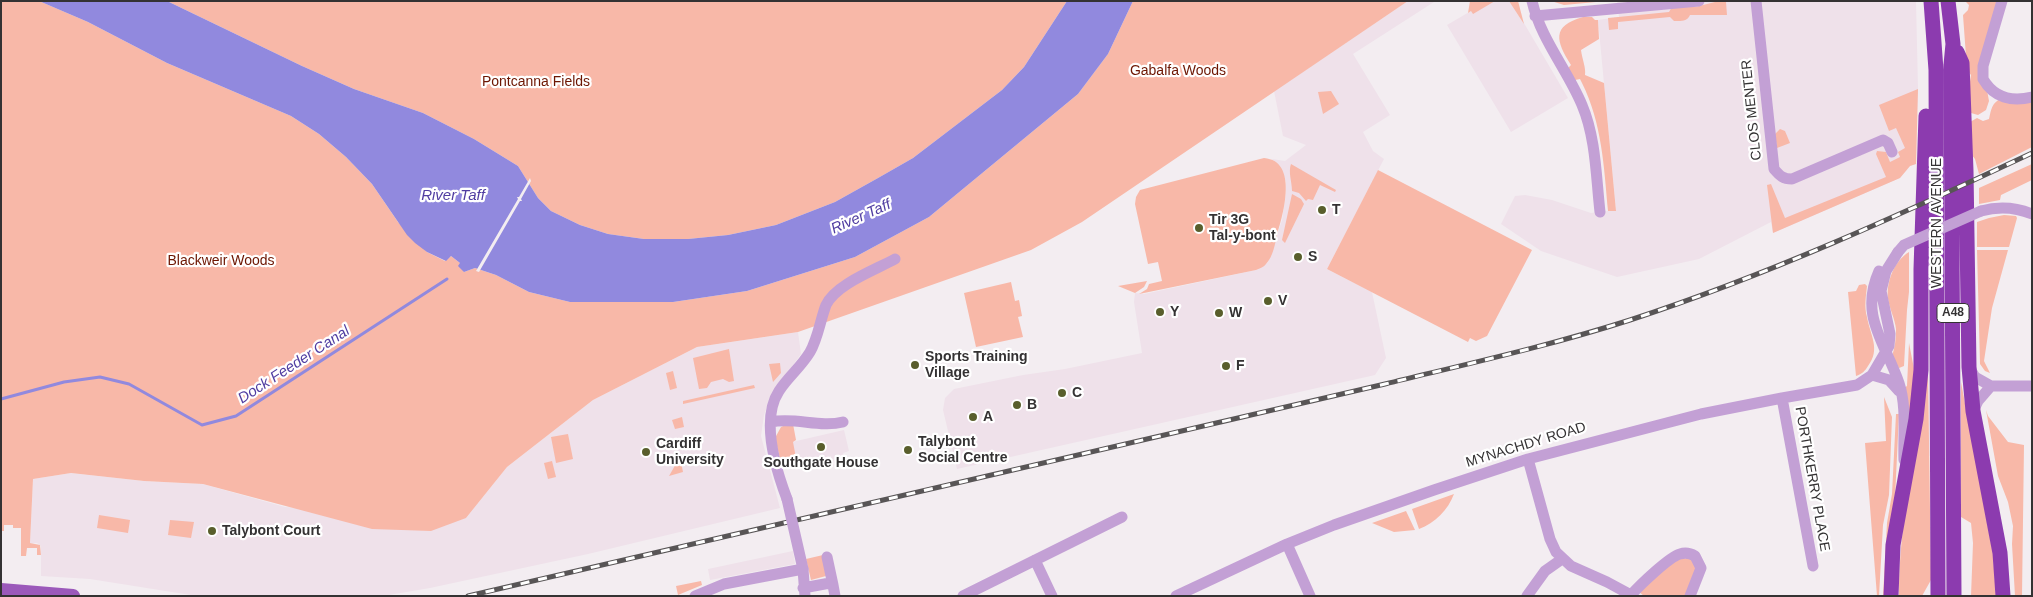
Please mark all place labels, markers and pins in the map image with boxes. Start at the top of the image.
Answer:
place label: T [1332,202,1341,218]
marker: T [1316,204,1328,216]
place label: Tir 3G Tal-y-bont [1209,212,1276,244]
marker: Tir 3G Tal-y-bont [1193,222,1205,234]
place label: S [1308,249,1317,265]
marker: S [1292,251,1304,263]
place label: V [1278,293,1287,309]
marker: V [1262,295,1274,307]
place label: Y [1170,304,1179,320]
place label: W [1229,305,1242,321]
marker: Y [1154,306,1166,318]
marker: W [1213,307,1225,319]
place label: Sports Training Village [925,349,1028,382]
place label: F [1236,358,1245,374]
marker: Sports Training Village [909,359,921,371]
marker: F [1220,360,1232,372]
place label: C [1072,385,1082,401]
marker: C [1056,387,1068,399]
place label: B [1027,397,1037,413]
marker: B [1011,399,1023,411]
place label: A [983,409,993,425]
marker: A [967,411,979,423]
place label: Talybont Social Centre [918,434,1007,467]
place label: Cardiff University [656,436,724,468]
marker: Southgate House [815,441,827,453]
marker: Talybont Social Centre [902,444,914,456]
marker: Cardiff University [640,446,652,458]
place label: Southgate House [763,455,879,471]
place label: Talybont Court [222,523,321,539]
marker: Talybont Court [206,525,218,537]

